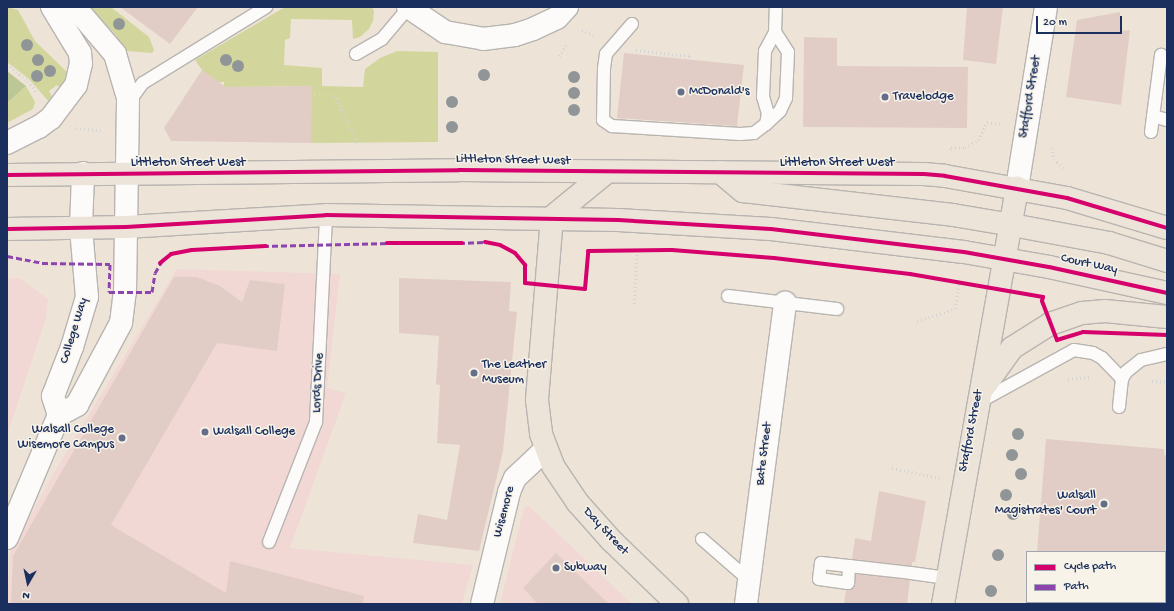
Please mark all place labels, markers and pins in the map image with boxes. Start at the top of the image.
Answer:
place label: McDonald's [689,84,750,100]
marker: McDonald's [676,87,686,97]
place label: Travelodge [893,89,954,105]
marker: Travelodge [880,92,890,102]
place label: The Leather Museum [482,358,546,389]
marker: The Leather Museum [469,368,479,378]
place label: Walsall College Wisemore Campus [17,423,114,454]
place label: Walsall College [213,424,295,440]
marker: Walsall College [200,427,210,437]
marker: Walsall College Wisemore Campus [117,433,127,443]
place label: Walsall Magistrates' Court [995,489,1096,520]
marker: Walsall Magistrates' Court [1099,499,1109,509]
place label: Subway [564,560,607,576]
marker: Subway [551,563,561,573]

